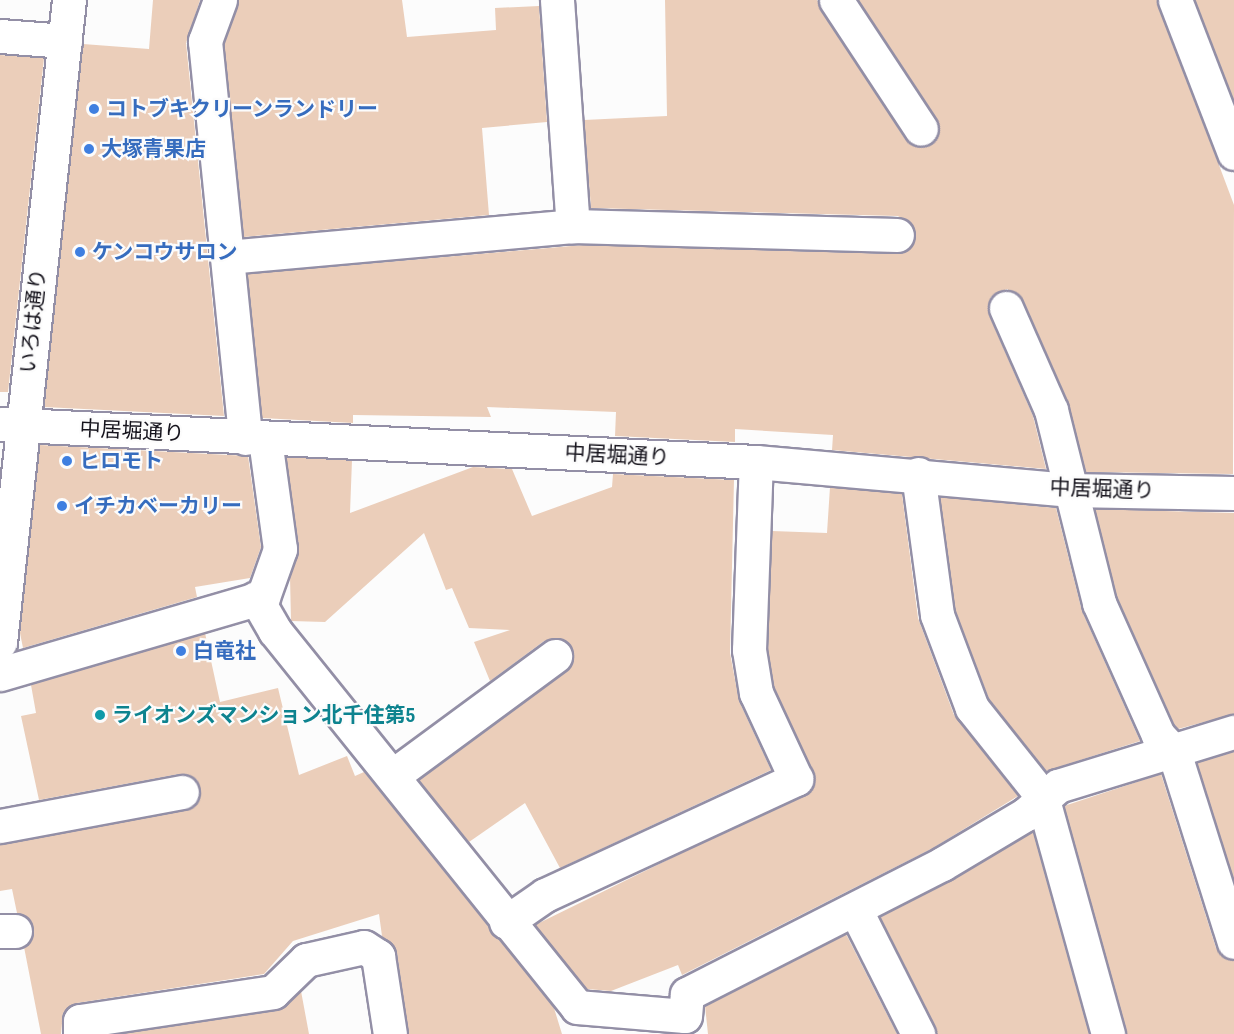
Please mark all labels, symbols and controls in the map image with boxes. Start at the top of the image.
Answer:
place label: コトブキクリーンランドリー [106,96,379,122]
marker: コトブキクリーンランドリー [87,102,101,116]
place label: 大塚青果店 [101,136,206,162]
marker: 大塚青果店 [82,142,96,156]
place label: ケンコウサロン [92,239,239,265]
marker: ケンコウサロン [73,245,87,259]
street label: いろは通り [15,267,51,375]
street label: 中居堀通り [79,416,185,446]
street label: 中居堀通り [564,440,670,470]
place label: ヒロモト [79,448,163,474]
marker: ヒロモト [60,454,74,468]
street label: 中居堀通り [1049,475,1155,503]
place label: イチカベーカリー [74,493,242,519]
marker: イチカベーカリー [55,499,69,513]
place label: 白竜社 [193,638,256,664]
marker: 白竜社 [174,644,188,658]
place label: ライオンズマンション北千住第5 [112,702,416,728]
marker: ライオンズマンション北千住第5 [93,708,107,722]

